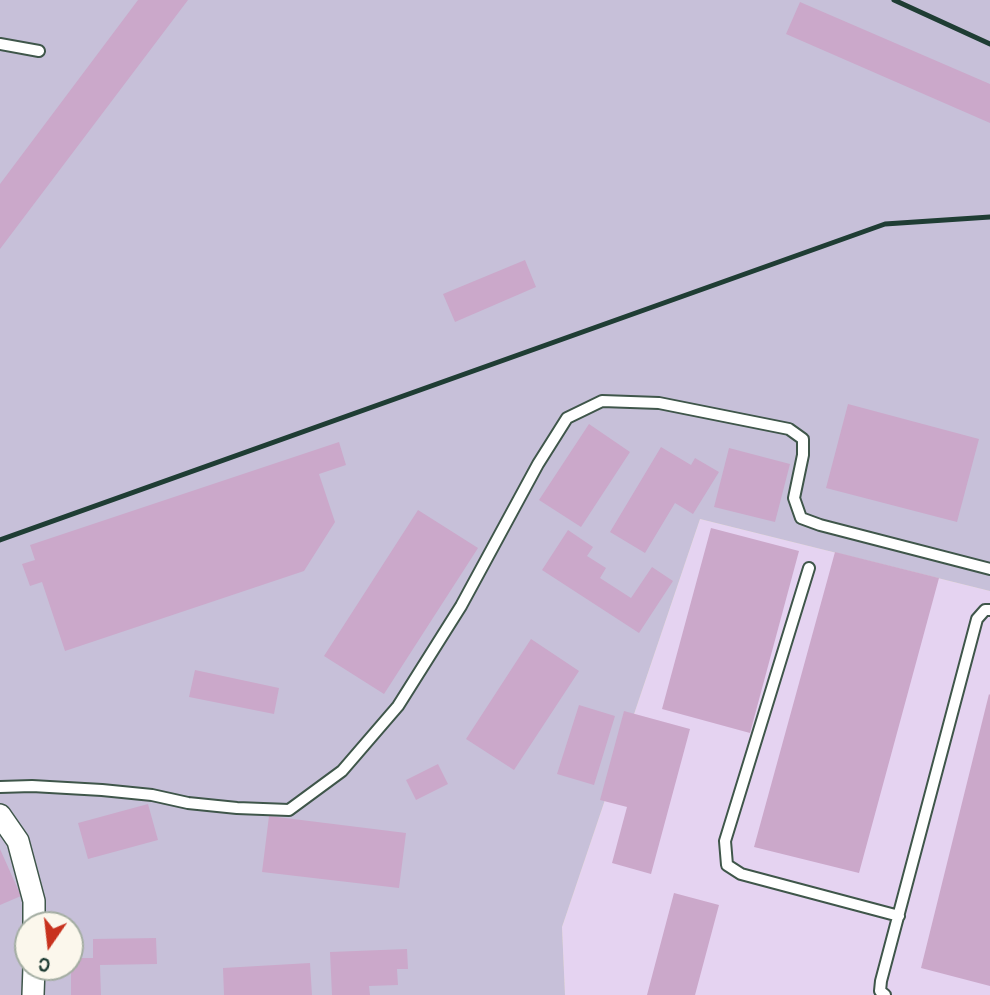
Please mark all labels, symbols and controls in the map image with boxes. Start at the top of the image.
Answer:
north arrow [14,911,84,981]
text: С [36,951,53,978]

